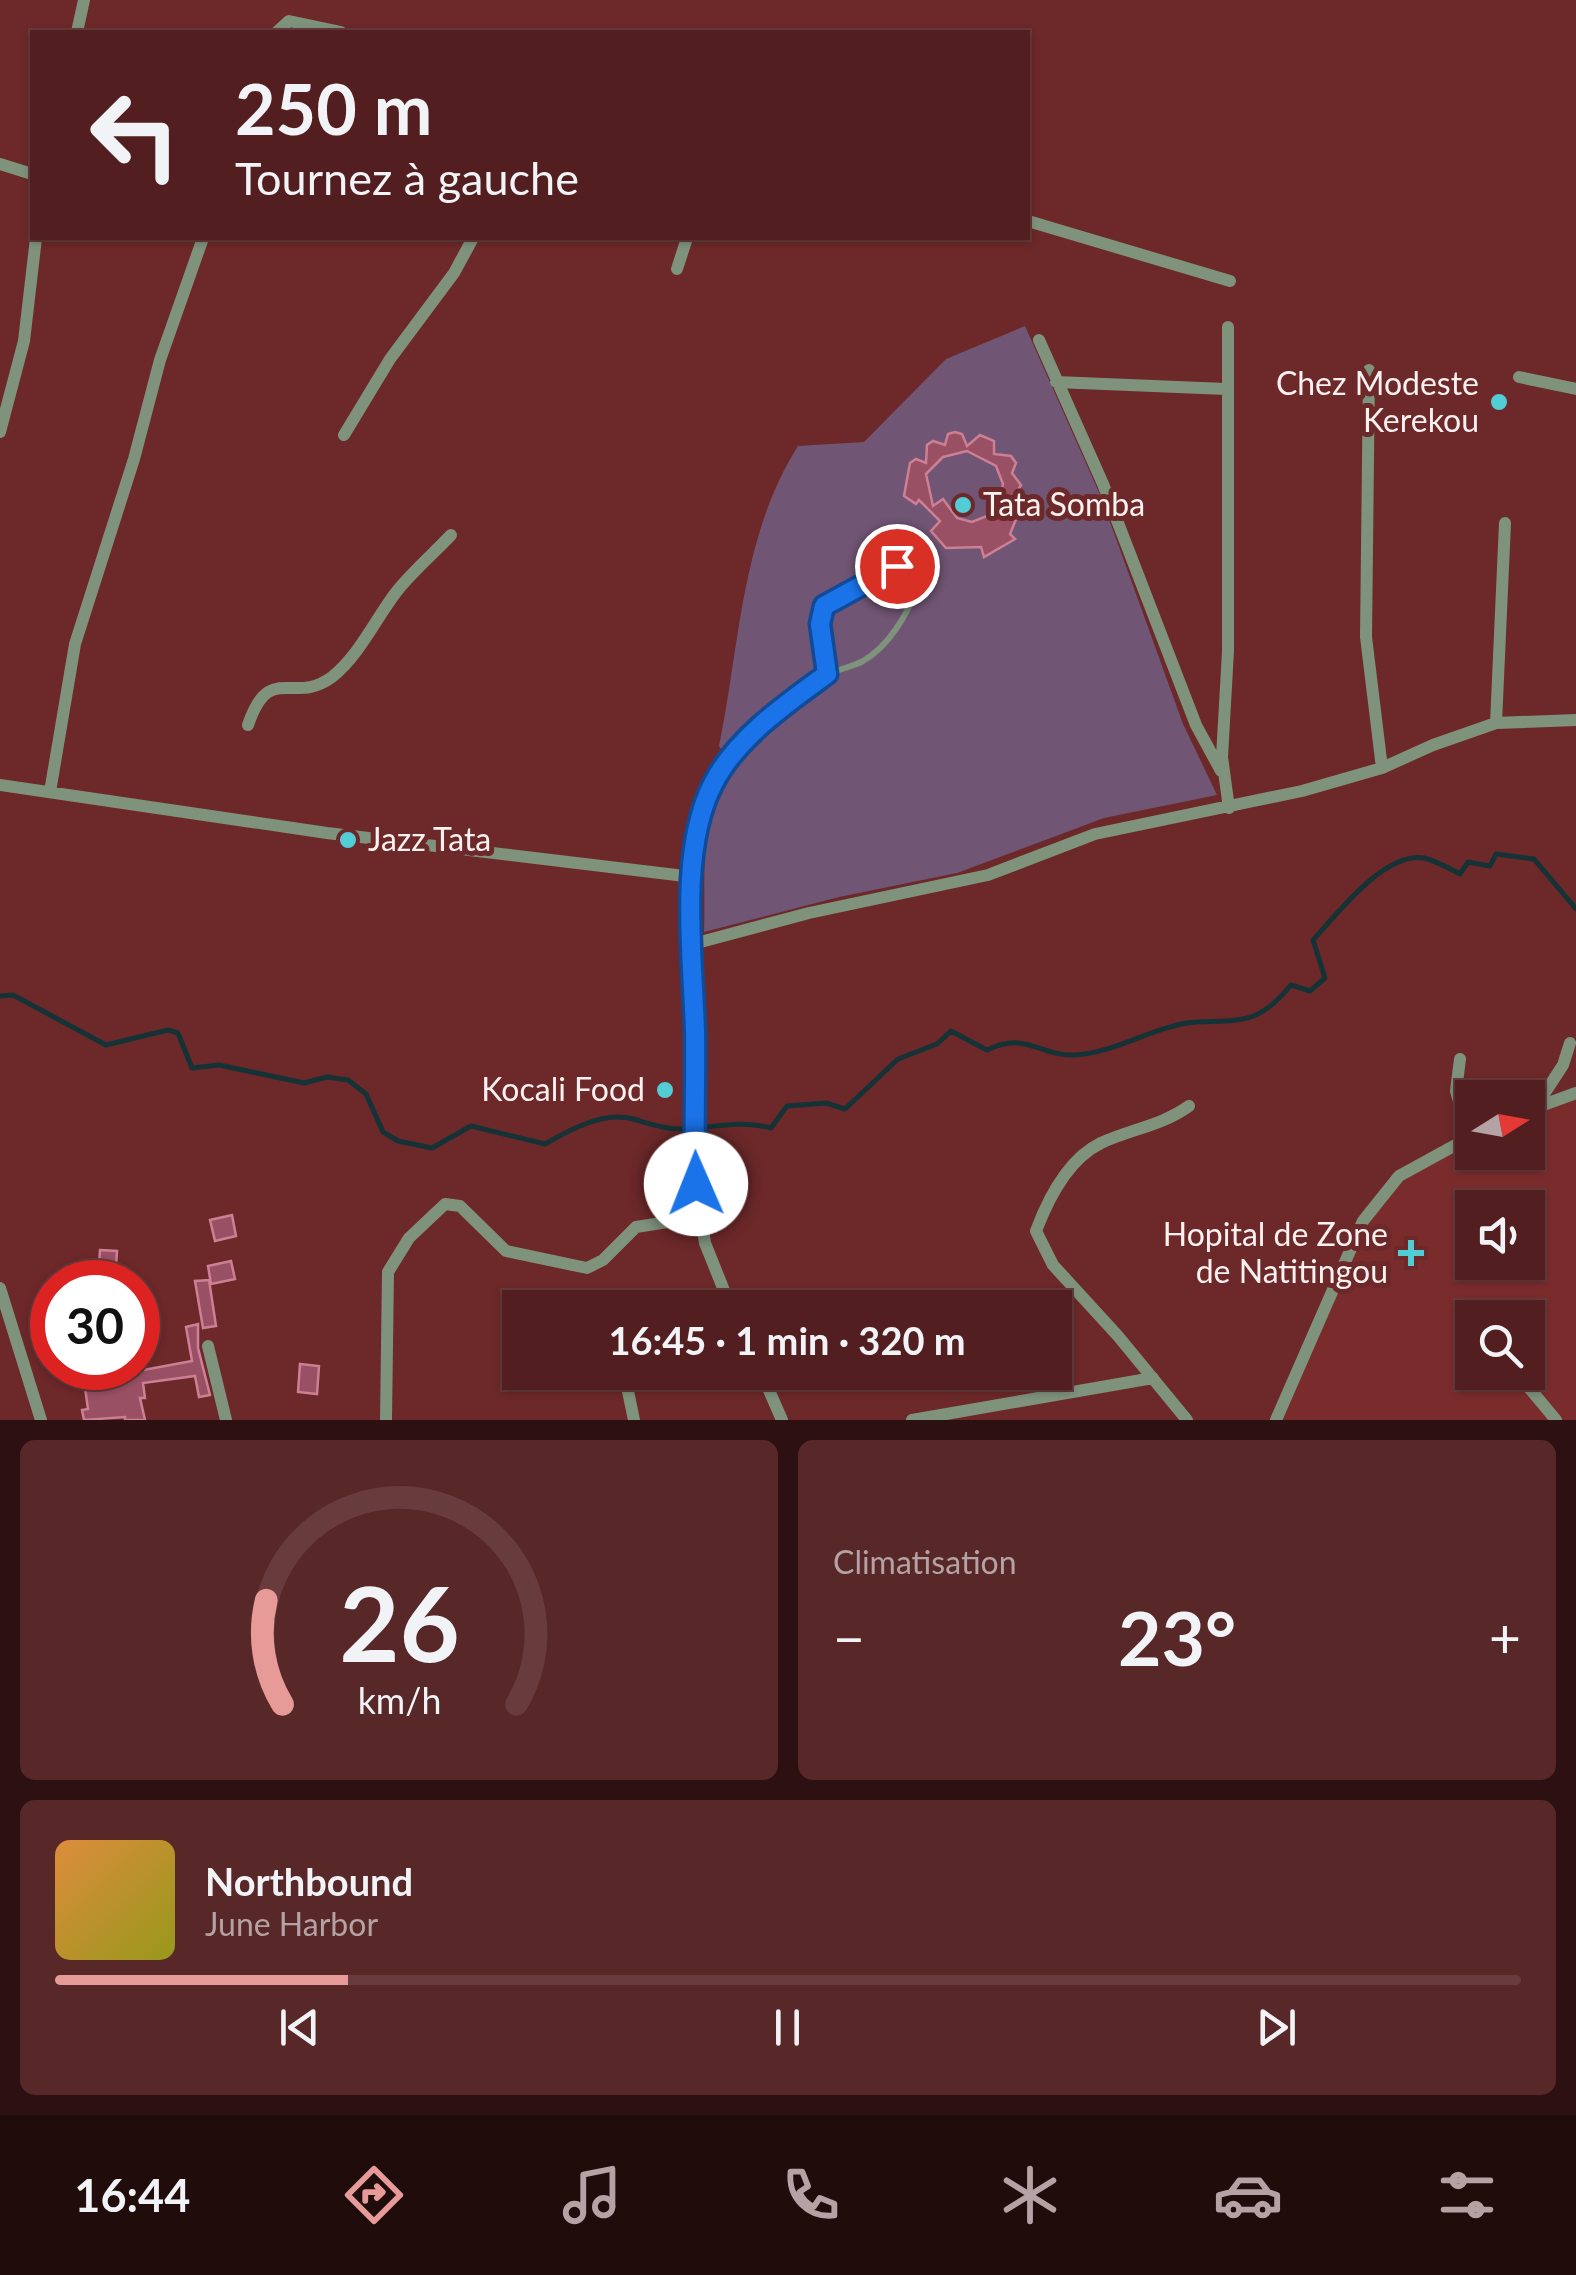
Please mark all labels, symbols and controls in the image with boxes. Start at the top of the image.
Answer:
text: 250 m [235,66,432,150]
icon: left [70,70,200,200]
text: Tournez à gauche [235,151,579,205]
place label: Chez Modeste Kerekou [1276,363,1479,439]
marker: Chez Modeste Kerekou [1488,391,1510,413]
place label: Tata Somba [983,484,1145,523]
marker: Tata Somba [952,494,974,516]
pin [855,524,940,609]
icon: arrive [870,539,925,594]
place label: Jazz Tata [368,819,491,858]
marker: Jazz Tata [337,829,359,851]
place label: Kocali Food [481,1069,645,1108]
marker: Kocali Food [654,1079,676,1101]
north arrow [1455,1080,1545,1170]
map controls [1455,1080,1545,1390]
position arrow [644,1132,748,1236]
button: sound [1455,1190,1545,1280]
place label: Hopital de Zone de Natitingou [1163,1214,1388,1290]
marker: Hopital de Zone de Natitingou [1398,1240,1424,1266]
speed limit sign: 30 [30,1260,160,1390]
button: search [1455,1300,1545,1390]
text: 16:45 · 1 min · 320 m [608,1317,966,1363]
text: Climatisation [833,1542,1017,1581]
text: 26 [339,1559,459,1684]
text: 23° [1118,1592,1236,1682]
text: − [833,1604,865,1670]
text: + [1489,1604,1521,1670]
text: km/h [357,1679,441,1722]
text: Northbound [205,1858,413,1904]
text: June Harbor [205,1904,378,1943]
icon: previous [272,2000,327,2055]
icon: pause [760,2000,815,2055]
icon: next [1249,2000,1304,2055]
icon: directions [339,2160,409,2230]
icon: music [557,2160,627,2230]
icon: phone [776,2160,846,2230]
icon: climate [995,2160,1065,2230]
icon: car [1213,2160,1283,2230]
icon: filters [1432,2160,1502,2230]
text: 16:44 [74,2168,190,2222]

